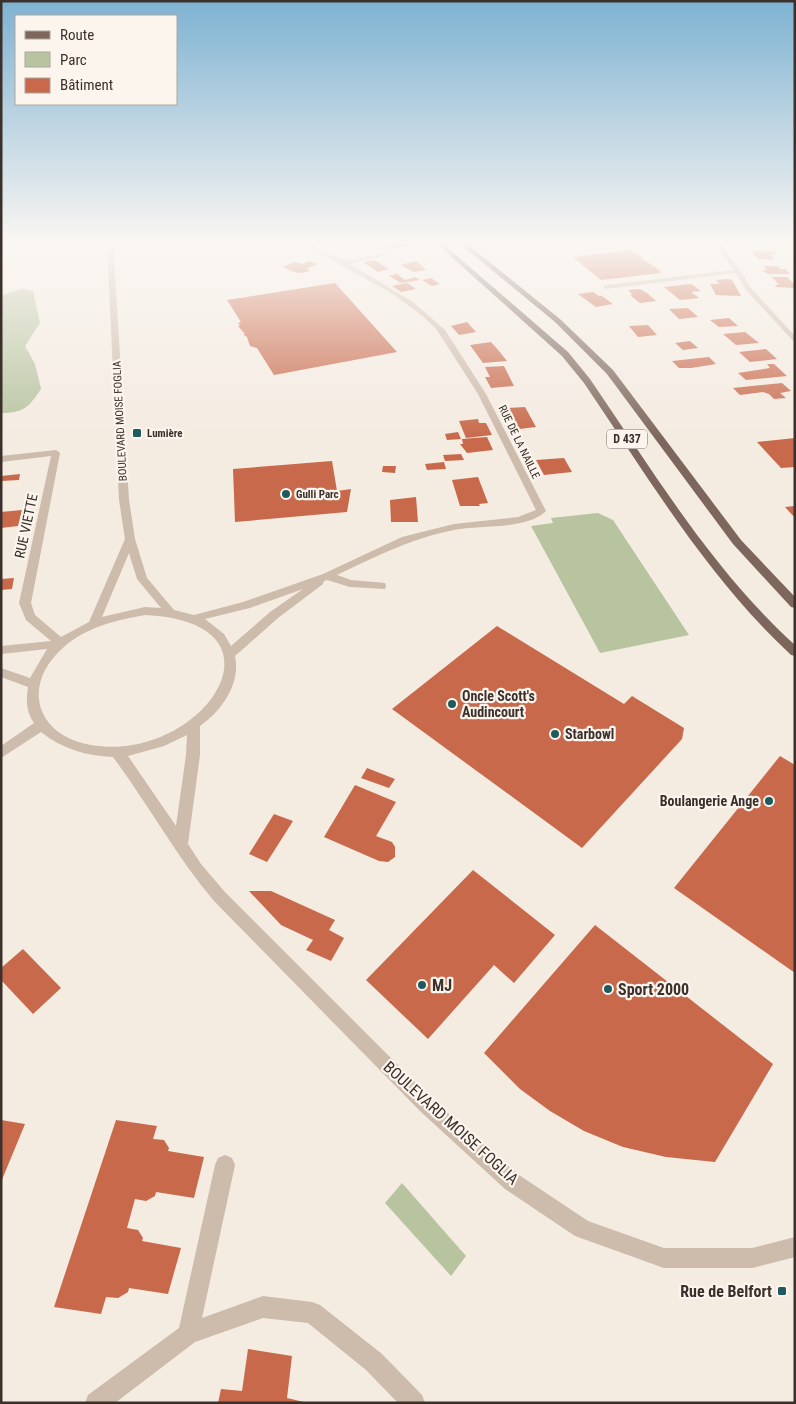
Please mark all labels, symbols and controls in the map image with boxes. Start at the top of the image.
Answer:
legend [15,15,178,105]
text: Route [60,26,94,44]
text: Parc [60,51,87,69]
text: Bâtiment [60,76,113,94]
street label: BOULEVARD MOISE FOGLIA [110,360,130,481]
street label: RUE DE LA NAILLE [496,403,543,481]
marker: Lumière [131,427,143,439]
place label: Lumière [147,427,183,440]
road number: D 437 [607,429,647,448]
marker: Gulli Parc [280,488,292,500]
place label: Gulli Parc [296,488,339,501]
street label: RUE VIETTE [11,492,41,560]
place label: Oncle Scott's Audincourt [462,688,535,720]
marker: Oncle Scott's Audincourt [446,698,458,710]
place label: Starbowl [565,726,614,742]
marker: Starbowl [549,728,561,740]
place label: Boulangerie Ange [660,793,759,809]
marker: Boulangerie Ange [763,795,775,807]
place label: MJ [432,976,452,995]
marker: MJ [416,979,428,991]
place label: Sport 2000 [618,980,689,999]
marker: Sport 2000 [602,983,614,995]
street label: BOULEVARD MOISE FOGLIA [380,1057,522,1189]
place label: Rue de Belfort [680,1282,772,1301]
marker: Rue de Belfort [776,1285,788,1297]

